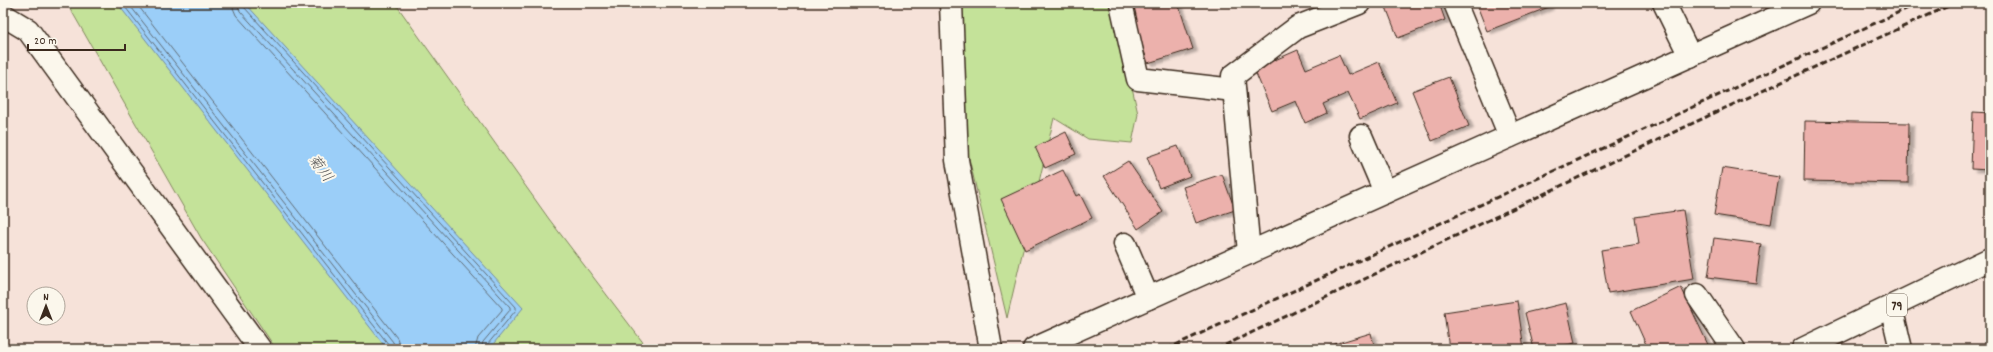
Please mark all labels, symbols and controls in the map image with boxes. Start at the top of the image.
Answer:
scale bar [28,26,125,52]
text: 20 m [34,33,57,50]
water label: 菊川 [302,151,337,188]
north arrow [26,286,66,326]
text: N [43,290,49,306]
road number: 79 [1887,294,1907,316]

